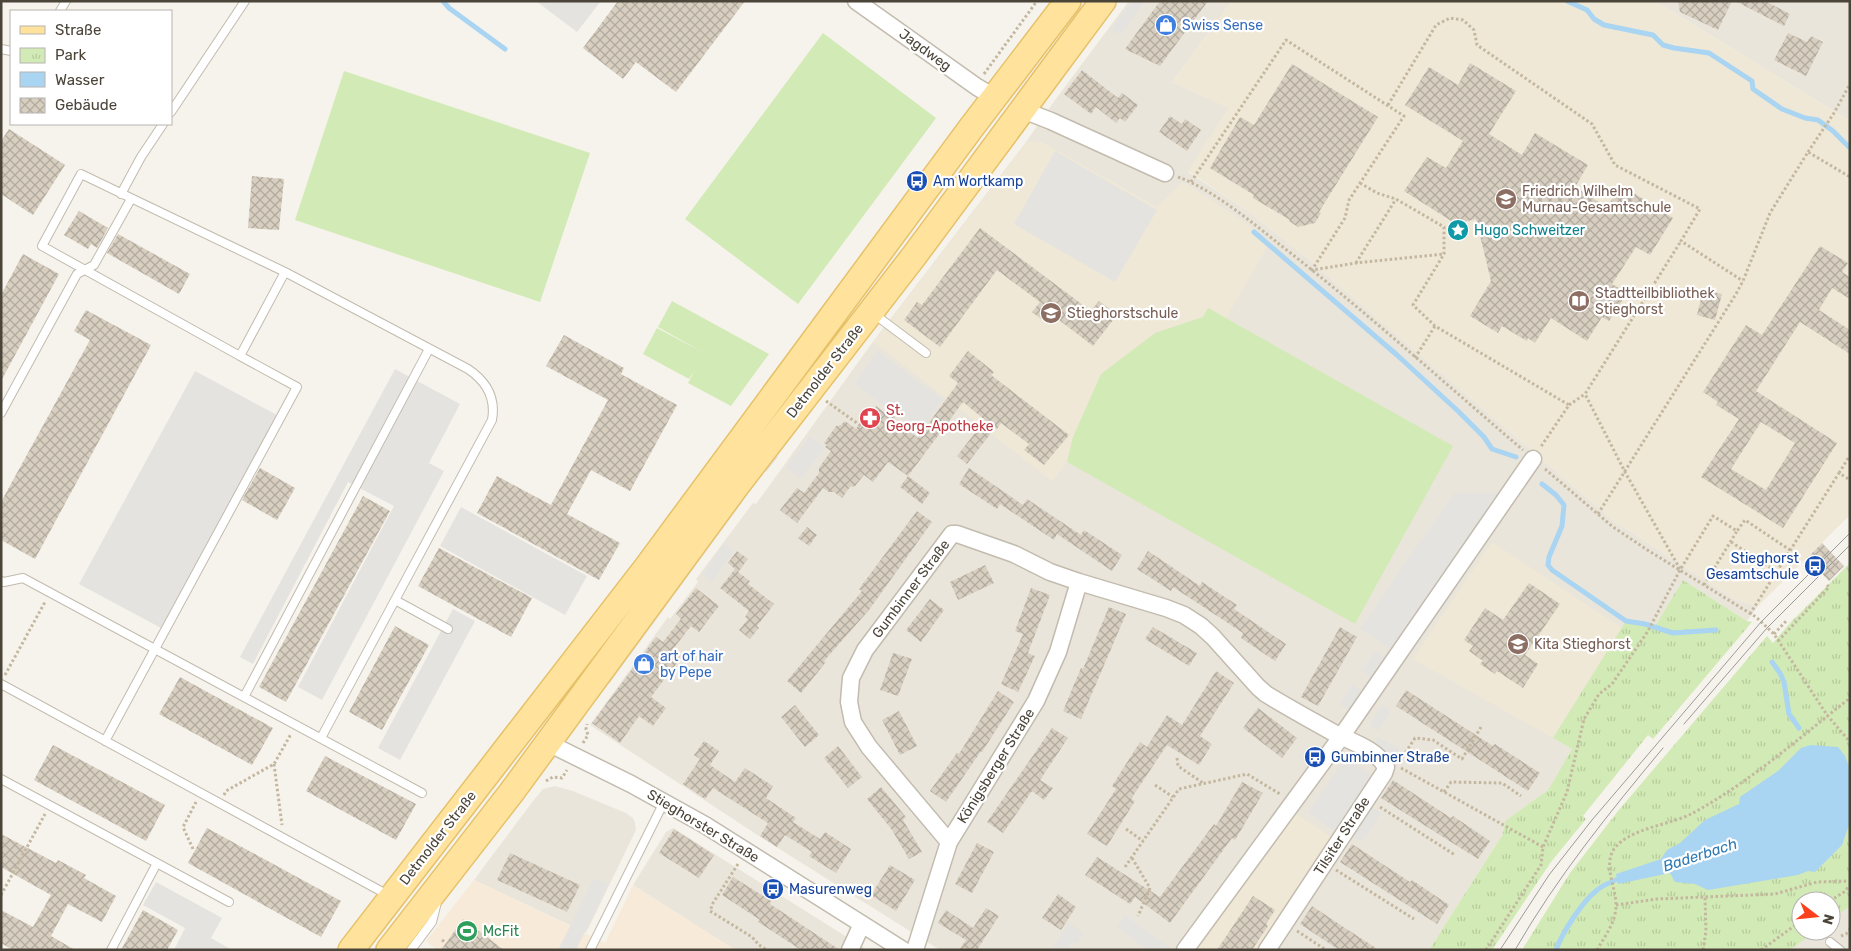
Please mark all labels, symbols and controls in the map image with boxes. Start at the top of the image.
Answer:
legend [10,10,172,125]
shop icon: Swiss Sense [1154,13,1178,37]
place label: Swiss Sense [1182,17,1263,34]
text: Straße [55,21,101,39]
street label: Jagdweg [896,25,954,75]
text: Park [55,46,86,64]
text: Wasser [55,71,105,89]
text: Gebäude [55,96,117,114]
bus stop icon: Am Wortkamp [905,169,929,193]
place label: Am Wortkamp [933,173,1023,190]
place label: Friedrich Wilhelm Murnau-Gesamtschule [1522,183,1672,216]
school or university icon: Friedrich Wilhelm Murnau-Gesamtschule [1494,187,1518,211]
place icon: Hugo Schweitzer [1446,218,1470,242]
place label: Hugo Schweitzer [1474,222,1586,239]
place label: Stadtteilbibliothek Stieghorst [1595,285,1715,318]
library icon: Stadtteilbibliothek Stieghorst [1567,289,1591,313]
school or university icon: Stieghorstschule [1039,301,1063,325]
place label: Stieghorstschule [1067,305,1178,322]
street label: Detmolder Straße [783,320,867,421]
place label: St. Georg-Apotheke [886,402,994,435]
pharmacy icon: St. Georg-Apotheke [858,406,882,430]
street label: Gumbinner Straße [869,536,954,641]
place label: Stieghorst Gesamtschule [1706,550,1800,583]
bus stop icon: Stieghorst Gesamtschule [1803,554,1827,578]
school or university icon: Kita Stieghorst [1506,632,1530,656]
place label: Kita Stieghorst [1534,636,1631,653]
place label: art of hair by Pepe [660,648,724,681]
shop icon: art of hair by Pepe [632,652,656,676]
street label: Königsberger Straße [954,705,1038,827]
bus stop icon: Gumbinner Straße [1303,745,1327,769]
place label: Gumbinner Straße [1331,749,1450,766]
street label: Stieghorster Straße [644,786,762,866]
street label: Detmolder Straße [396,787,480,888]
street label: Tilsiter Straße [1310,793,1374,879]
water label: Baderbach [1661,835,1739,875]
bus stop icon: Masurenweg [761,877,785,901]
place label: Masurenweg [789,881,872,898]
north arrow [1791,891,1841,941]
text: N [1818,912,1838,927]
sports icon: McFit [455,919,479,943]
place label: McFit [483,923,519,940]

